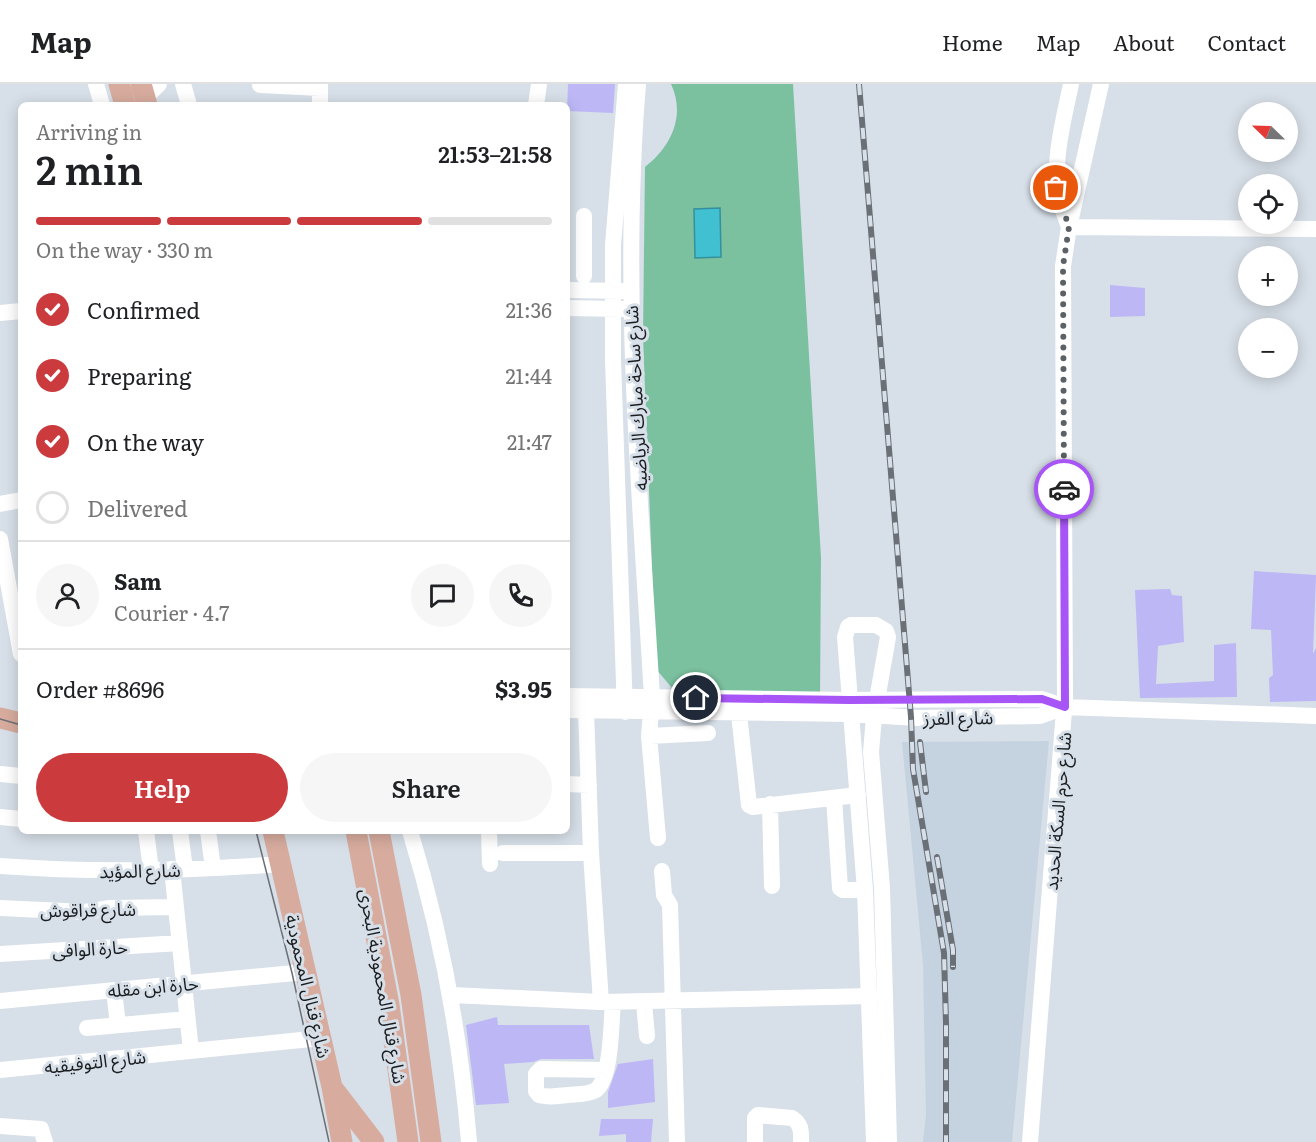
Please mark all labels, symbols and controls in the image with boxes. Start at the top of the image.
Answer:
text: Map [30,20,92,62]
text: Home [942,26,1003,57]
text: Map [1036,26,1080,57]
text: About [1113,26,1175,57]
text: Contact [1208,26,1286,57]
north arrow [1238,102,1298,162]
map controls [1238,102,1298,378]
text: Arriving in [36,116,142,146]
text: 21:53–21:58 [438,137,552,170]
text: 2 min [36,139,143,197]
pin [1030,162,1081,213]
icon: bag [1039,171,1072,204]
button: locate [1238,174,1298,234]
text: On the way · 330 m [36,234,213,264]
button: + [1238,246,1298,306]
icon: check [36,293,69,326]
text: Confirmed [87,293,200,326]
text: 21:36 [506,294,552,324]
street label: شارع ساحة مبارك الرياضيه [617,305,655,491]
button: − [1238,318,1298,378]
icon: check [36,359,69,392]
text: Preparing [87,359,191,392]
text: 21:44 [505,360,552,390]
icon: check [36,425,69,458]
text: On the way [87,425,204,458]
text: 21:47 [507,426,552,456]
courier [1034,459,1094,519]
icon: car [1048,473,1081,506]
text: Delivered [87,491,188,524]
button: person [36,564,99,627]
text: Sam [114,564,162,597]
button: chat [411,564,474,627]
button: phone [489,564,552,627]
text: Courier · 4.7 [114,597,229,627]
text: Order #8696 [36,672,164,705]
text: $3.95 [495,672,552,705]
pin [670,672,721,723]
icon: home [679,681,712,714]
street label: شارع الفرز [922,703,993,733]
street label: شارع حرم السكة الحديد [1037,731,1079,891]
button: Help [36,753,288,822]
button: Share [300,753,552,822]
street label: شارع المؤيد [99,856,181,886]
street label: شارع قنال المحمودية البحرى [352,886,414,1086]
street label: شارع قراقوش [40,895,136,925]
street label: شارع قنال المحمودية [277,911,339,1061]
street label: حارة الوافى [52,933,128,963]
street label: حارة ابن مقله [106,969,200,1003]
street label: شارع التوفيقيه [43,1042,147,1082]

